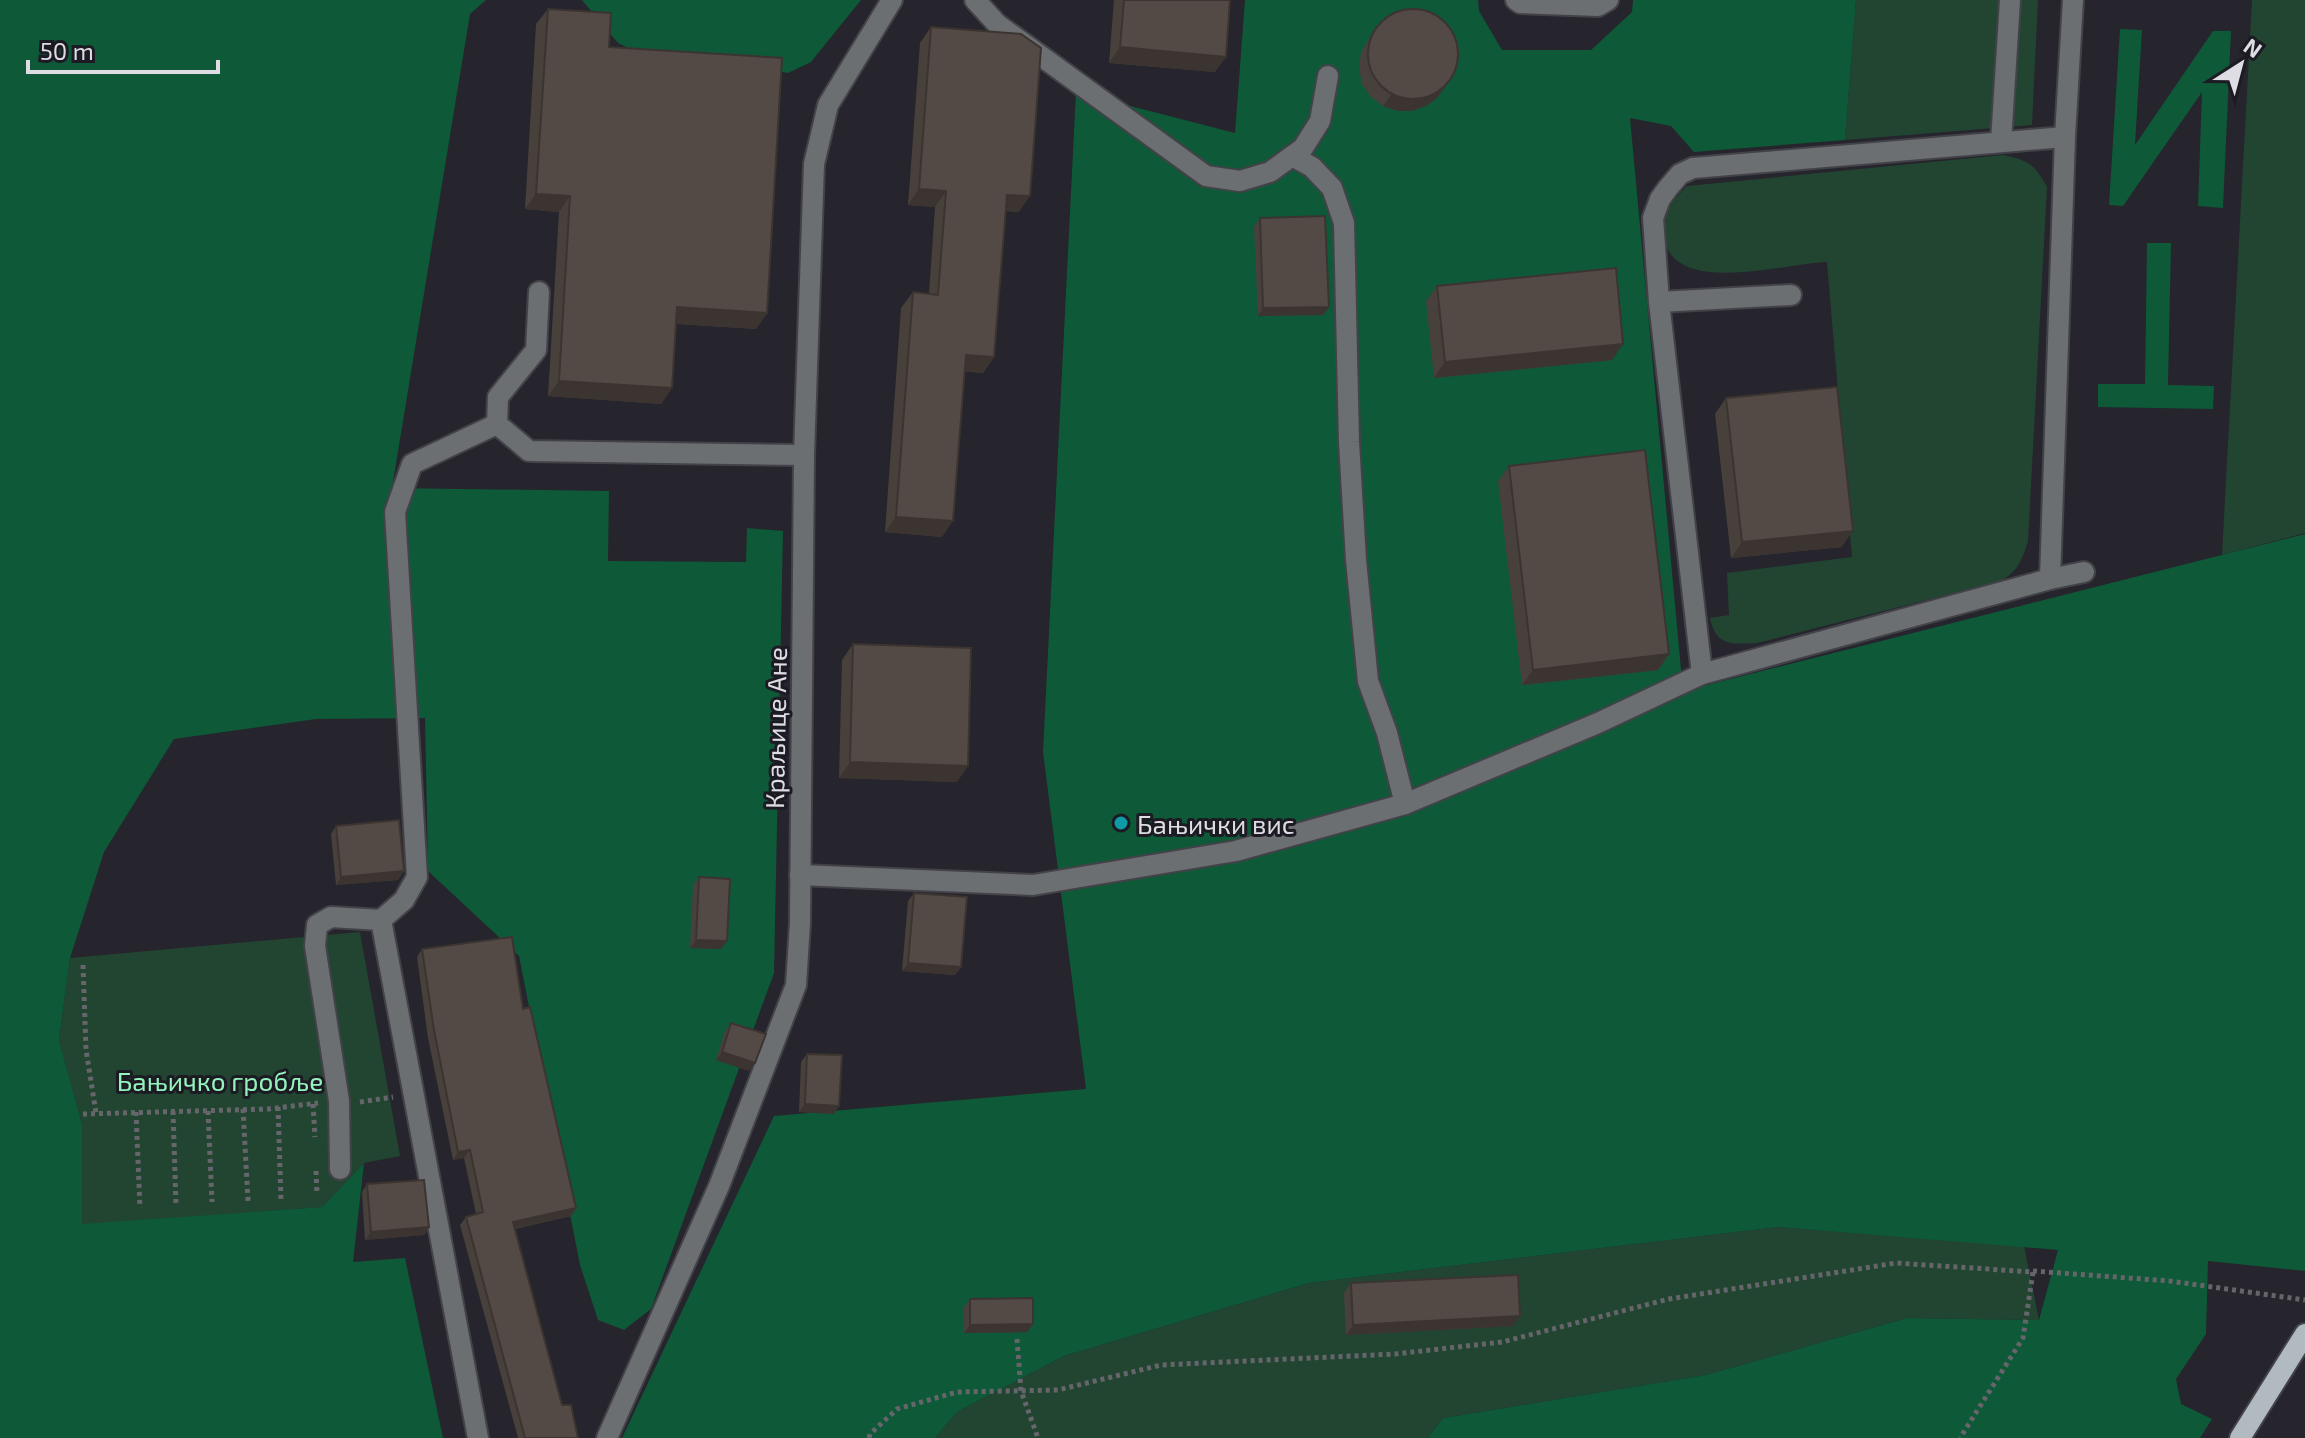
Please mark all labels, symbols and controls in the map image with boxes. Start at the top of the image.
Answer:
scale bar [28,24,218,74]
north arrow [2201,24,2281,104]
text: N [2239,32,2267,62]
text: 50 m [40,36,94,65]
street label: Краљице Ане [758,647,792,809]
place label: Бањички вис [1137,808,1295,839]
marker: Бањички вис [1112,814,1130,832]
park label: Бањичко гробље [117,1065,323,1096]

